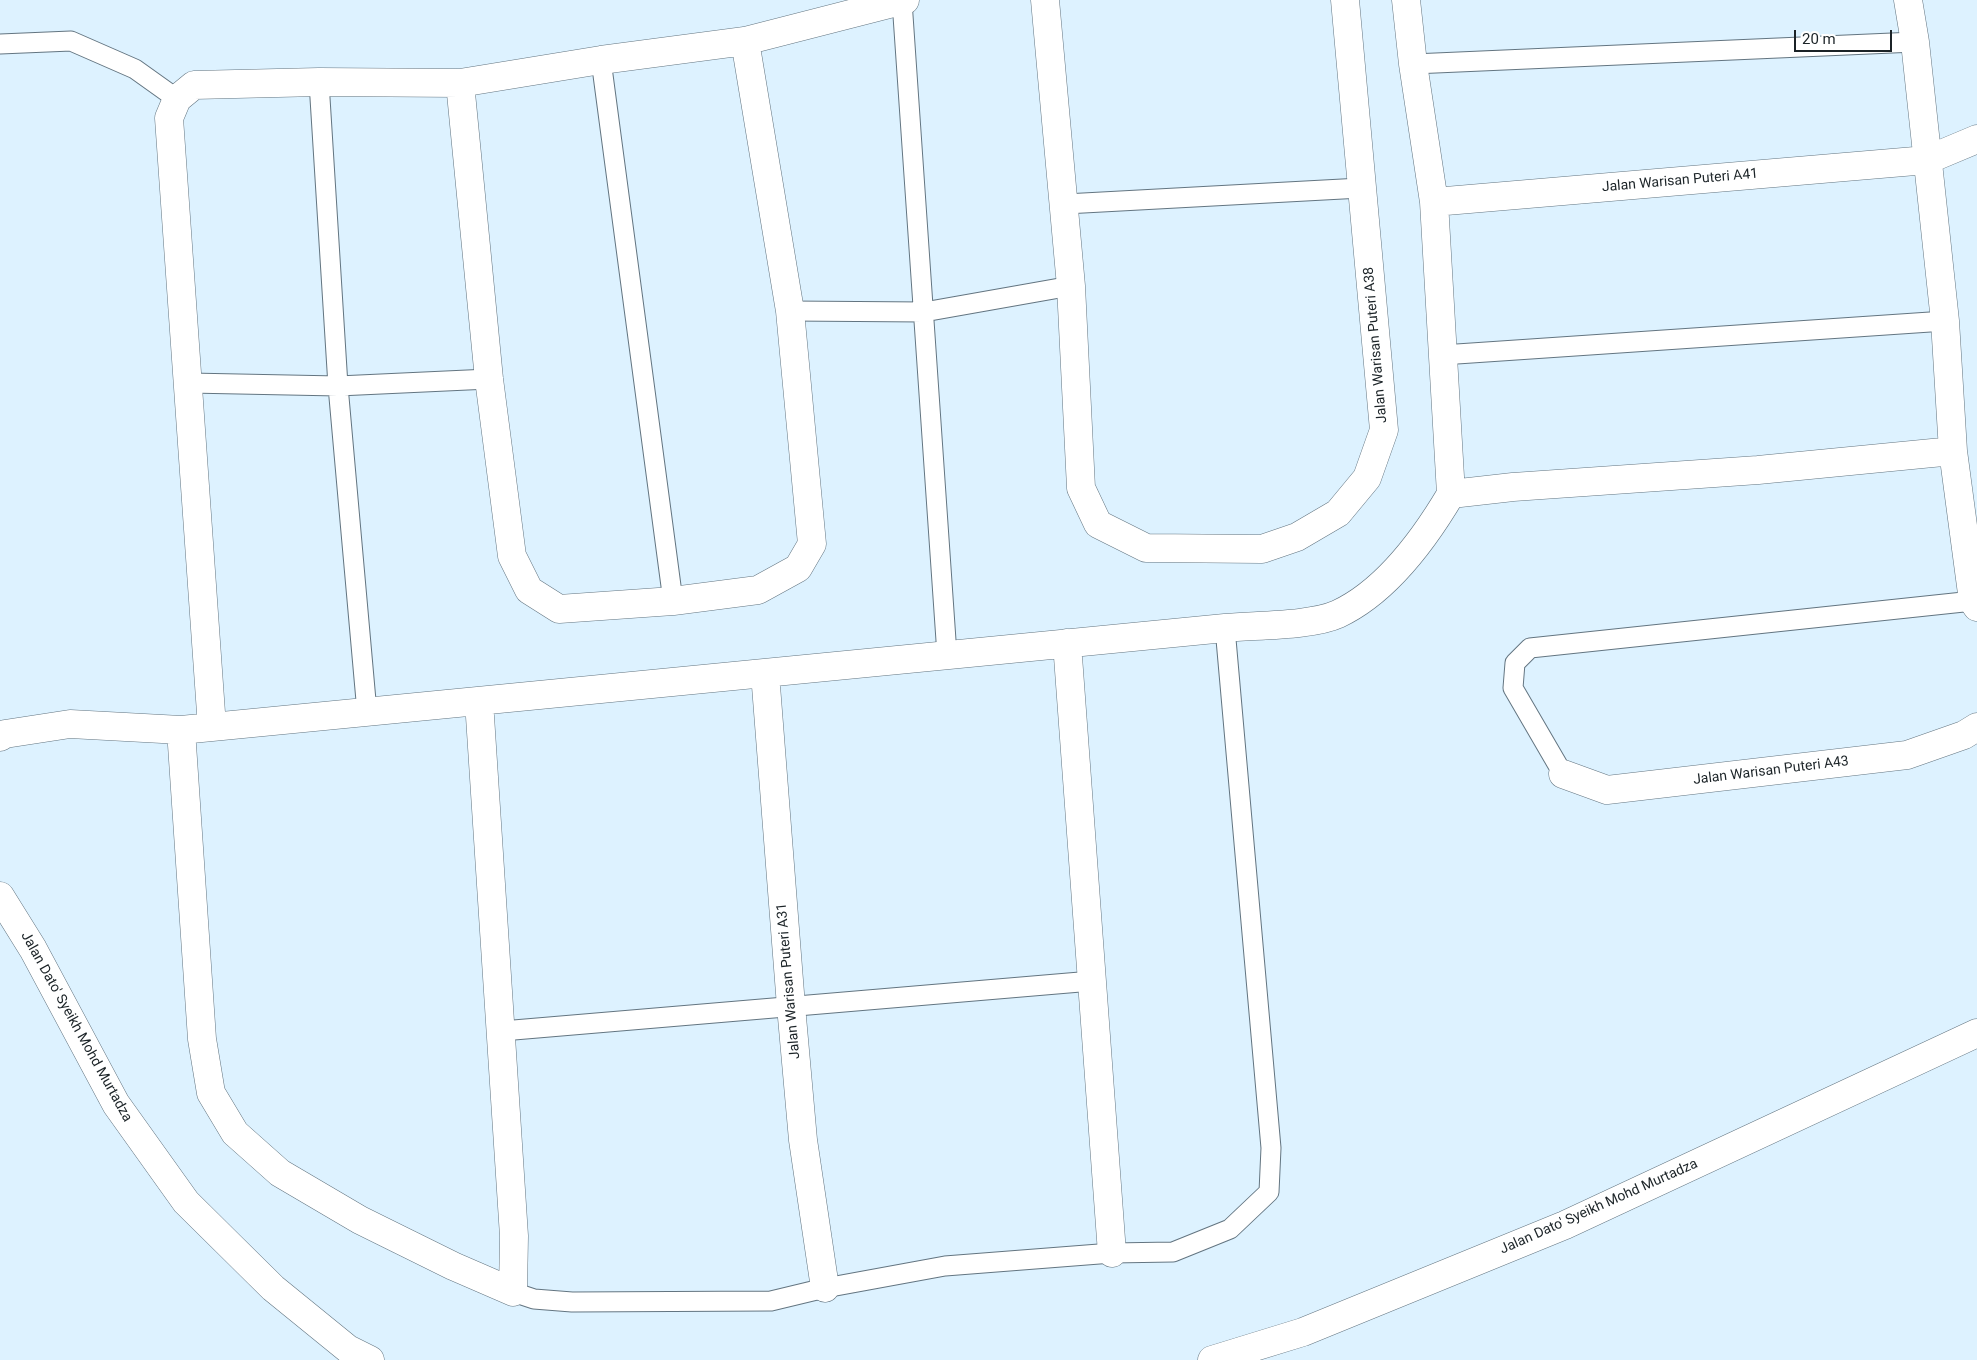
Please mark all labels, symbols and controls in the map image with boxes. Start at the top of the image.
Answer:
scale bar [1797,20,1894,52]
text: 20 m [1802,30,1836,48]
street label: Jalan Warisan Puteri A41 [1601,166,1759,196]
street label: Jalan Warisan Puteri A38 [1361,266,1391,424]
street label: Jalan Warisan Puteri A43 [1692,753,1850,789]
street label: Jalan Warisan Puteri A31 [774,902,804,1060]
street label: Jalan Dato' Syeikh Mohd Murtadza [17,929,135,1125]
street label: Jalan Dato' Syeikh Mohd Murtadza [1498,1156,1700,1258]

